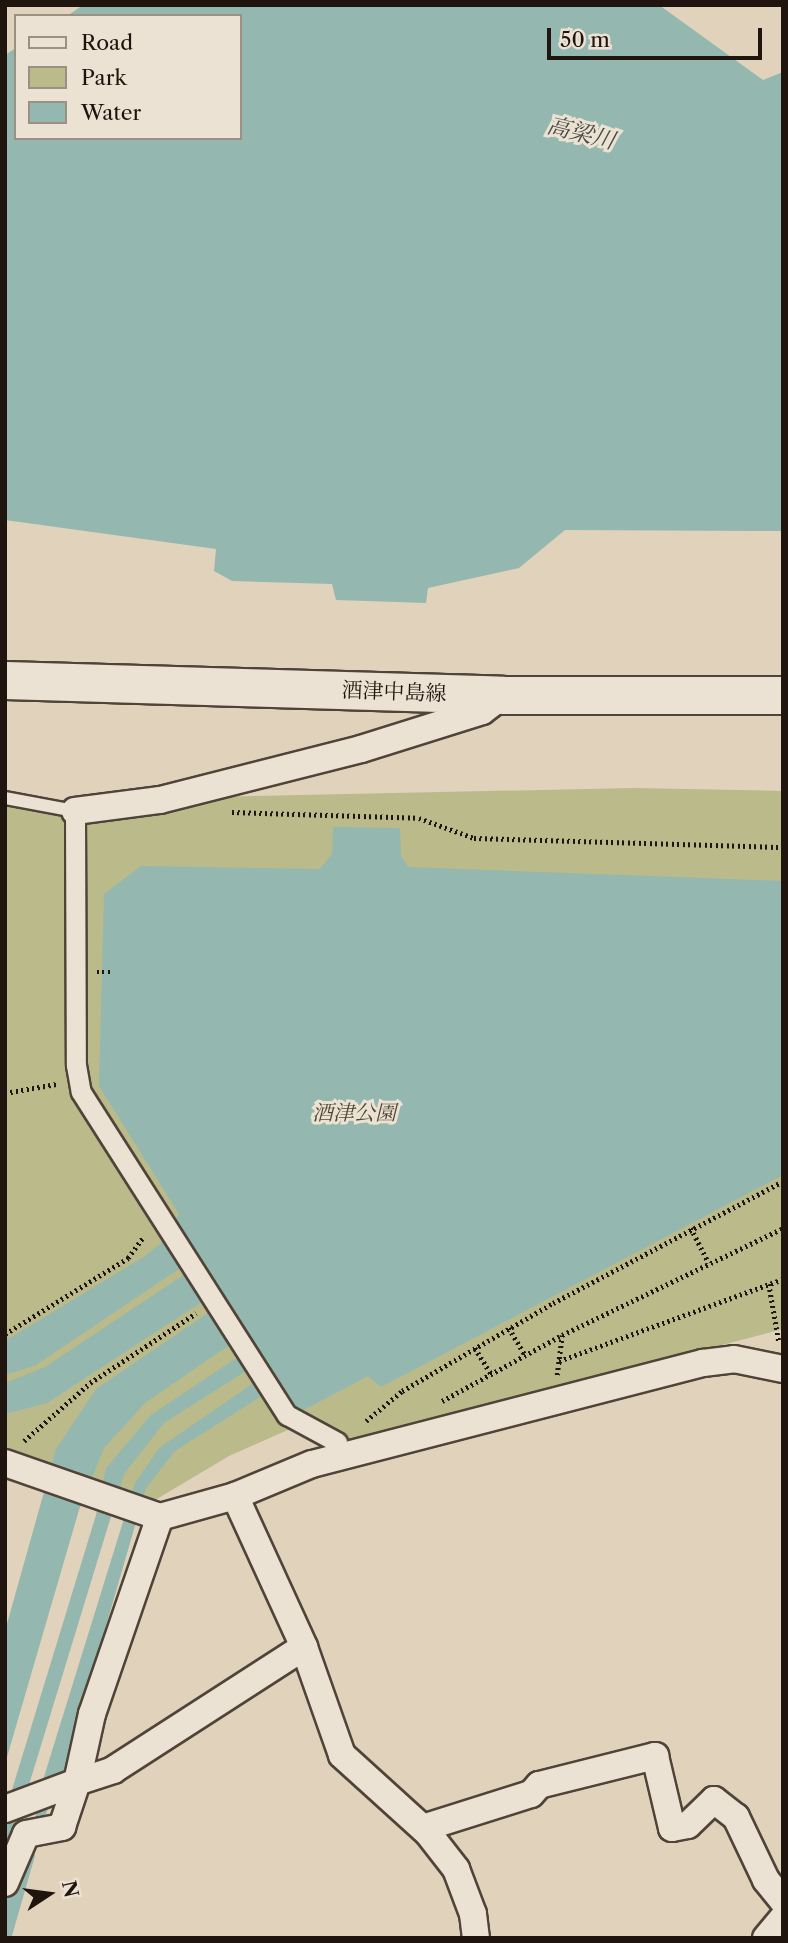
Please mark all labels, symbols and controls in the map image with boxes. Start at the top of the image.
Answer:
legend [14,14,242,140]
scale bar [550,14,765,58]
text: 50 m [560,27,610,52]
text: Road [81,30,133,55]
text: Park [81,65,127,90]
text: Water [81,100,141,125]
water label: 高梁川 [544,111,618,155]
street label: 酒津中島線 [341,678,447,706]
park label: 酒津公園 [312,1100,396,1126]
north arrow [14,1859,84,1929]
text: N [57,1879,83,1900]

